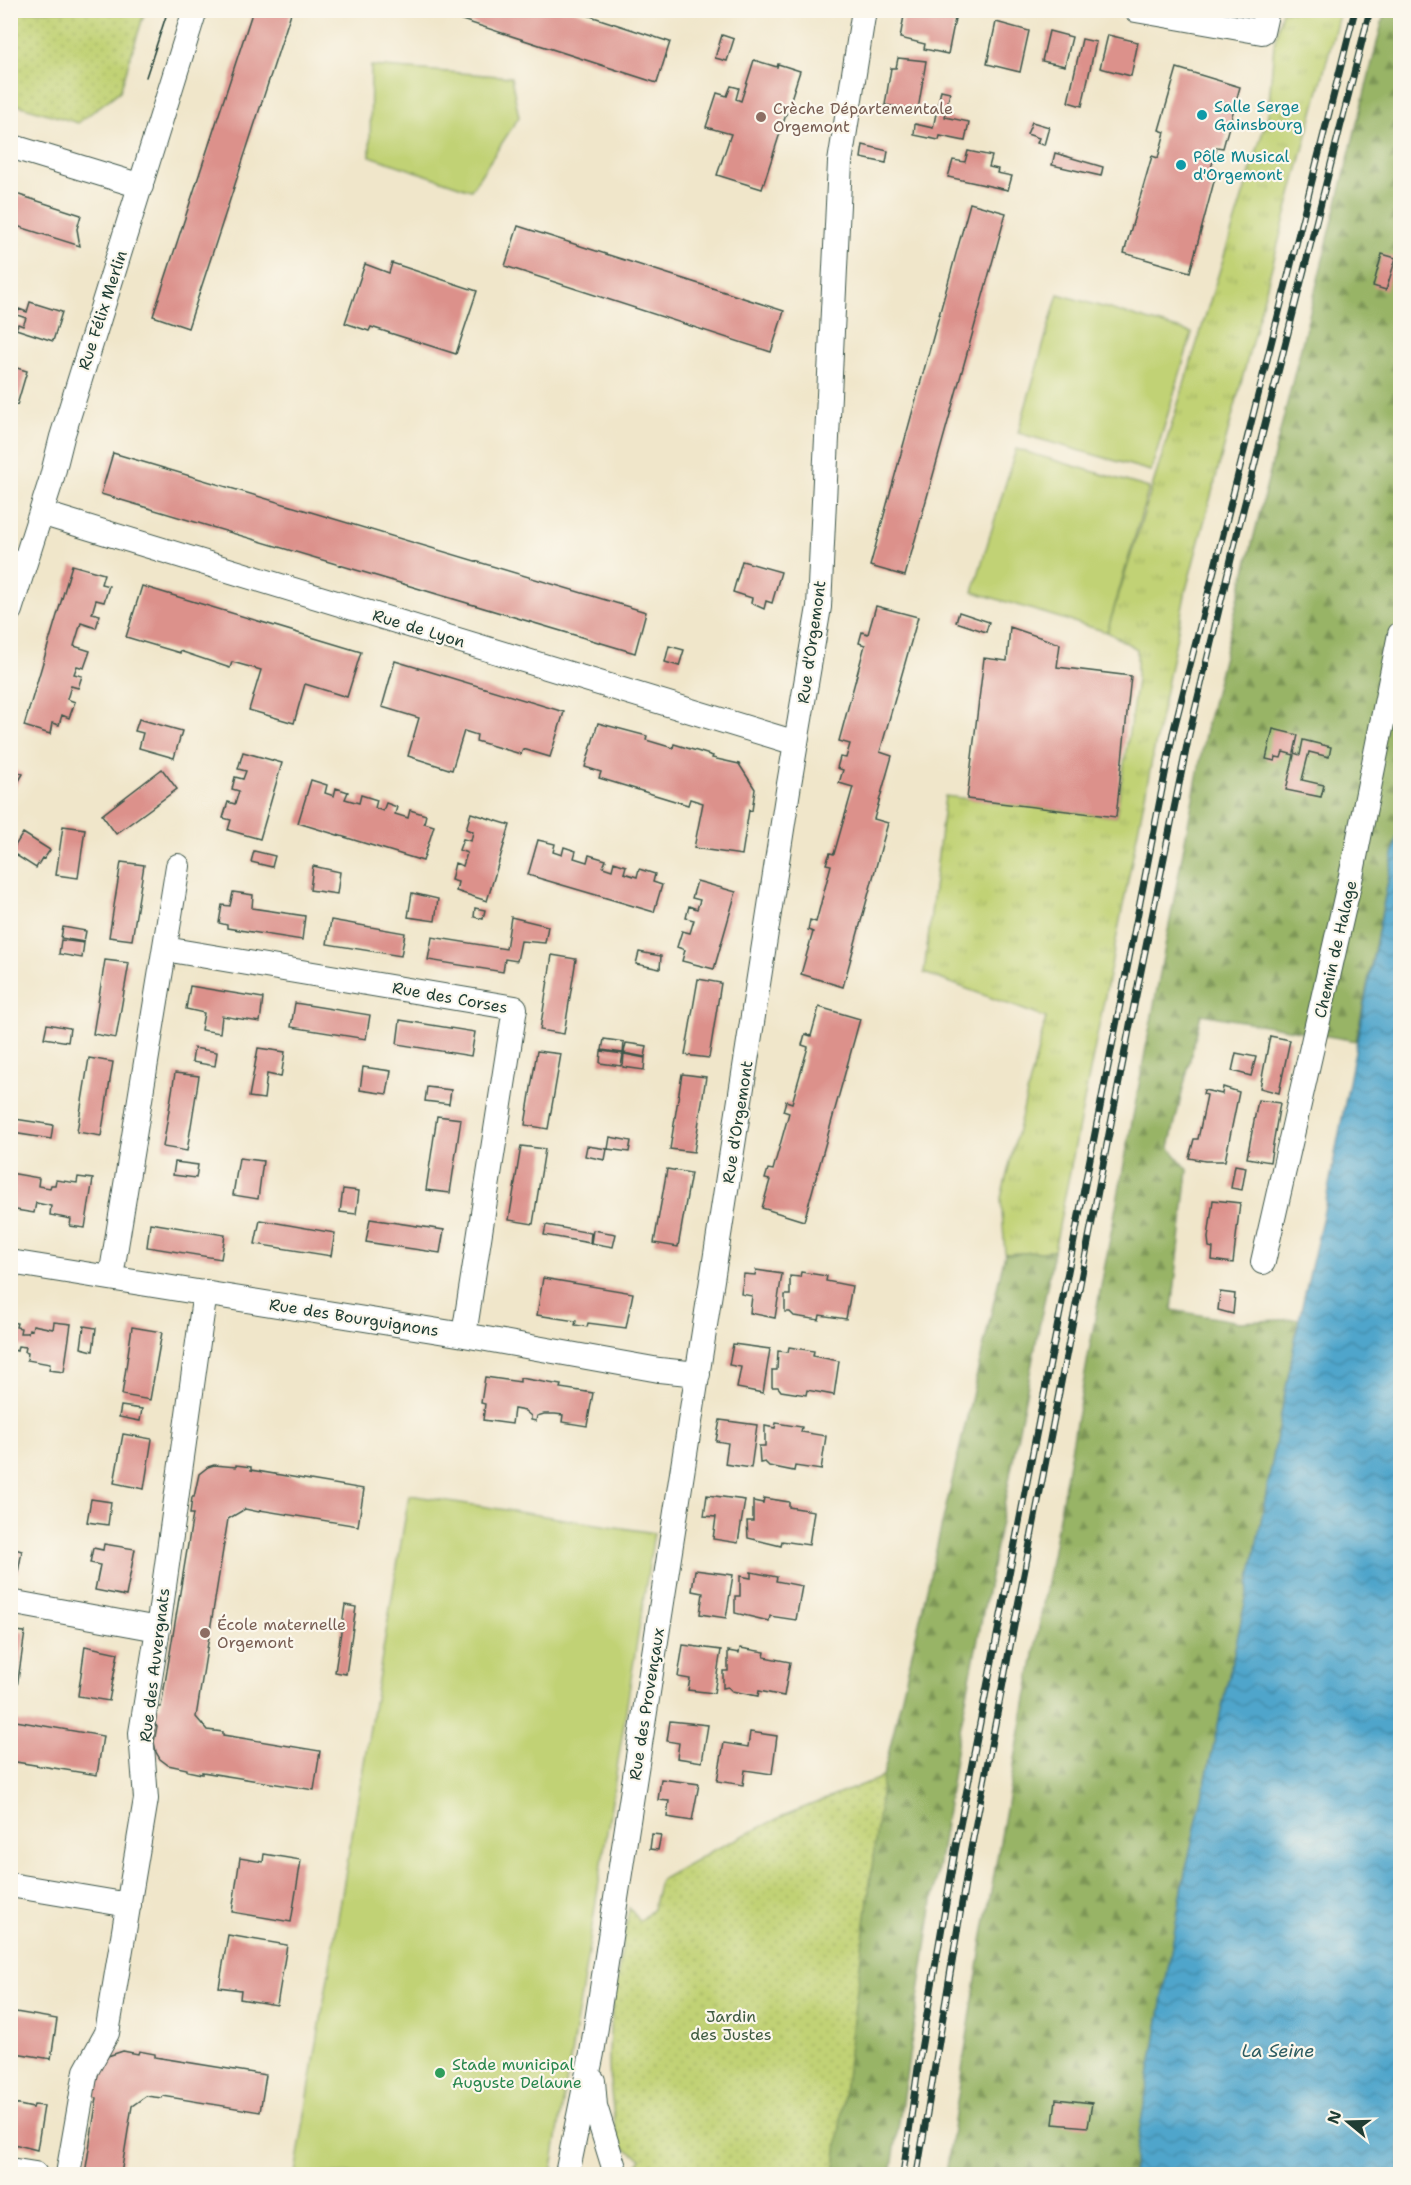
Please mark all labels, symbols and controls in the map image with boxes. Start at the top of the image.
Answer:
place label: Salle Serge Gainsbourg [1214,96,1303,135]
place label: Crèche Départementale Orgemont [773,98,953,137]
marker: Salle Serge Gainsbourg [1195,108,1209,122]
marker: Crèche Départementale Orgemont [754,110,768,124]
place label: Pôle Musical d'Orgemont [1193,146,1290,185]
marker: Pôle Musical d'Orgemont [1174,158,1188,172]
street label: Rue Félix Merlin [73,248,132,373]
street label: Rue d'Orgemont [792,579,831,705]
street label: Rue de Lyon [370,604,468,653]
street label: Chemin de Halage [1309,878,1362,1020]
street label: Rue des Corses [391,977,509,1018]
street label: Rue d'Orgemont [717,1059,758,1185]
street label: Rue des Bourguignons [268,1294,440,1341]
street label: Rue des Auvergnats [135,1587,174,1743]
place label: École maternelle Orgemont [217,1614,346,1653]
marker: École maternelle Orgemont [198,1626,212,1640]
street label: Rue des Provençaux [624,1626,669,1782]
park label: Jardin des Justes [690,2006,772,2045]
water label: La Seine [1242,2039,1314,2063]
place label: Stade municipal Auguste Delaune [452,2054,582,2093]
marker: Stade municipal Auguste Delaune [433,2066,447,2080]
north arrow [1318,2092,1378,2152]
text: N [1322,2108,1346,2127]

